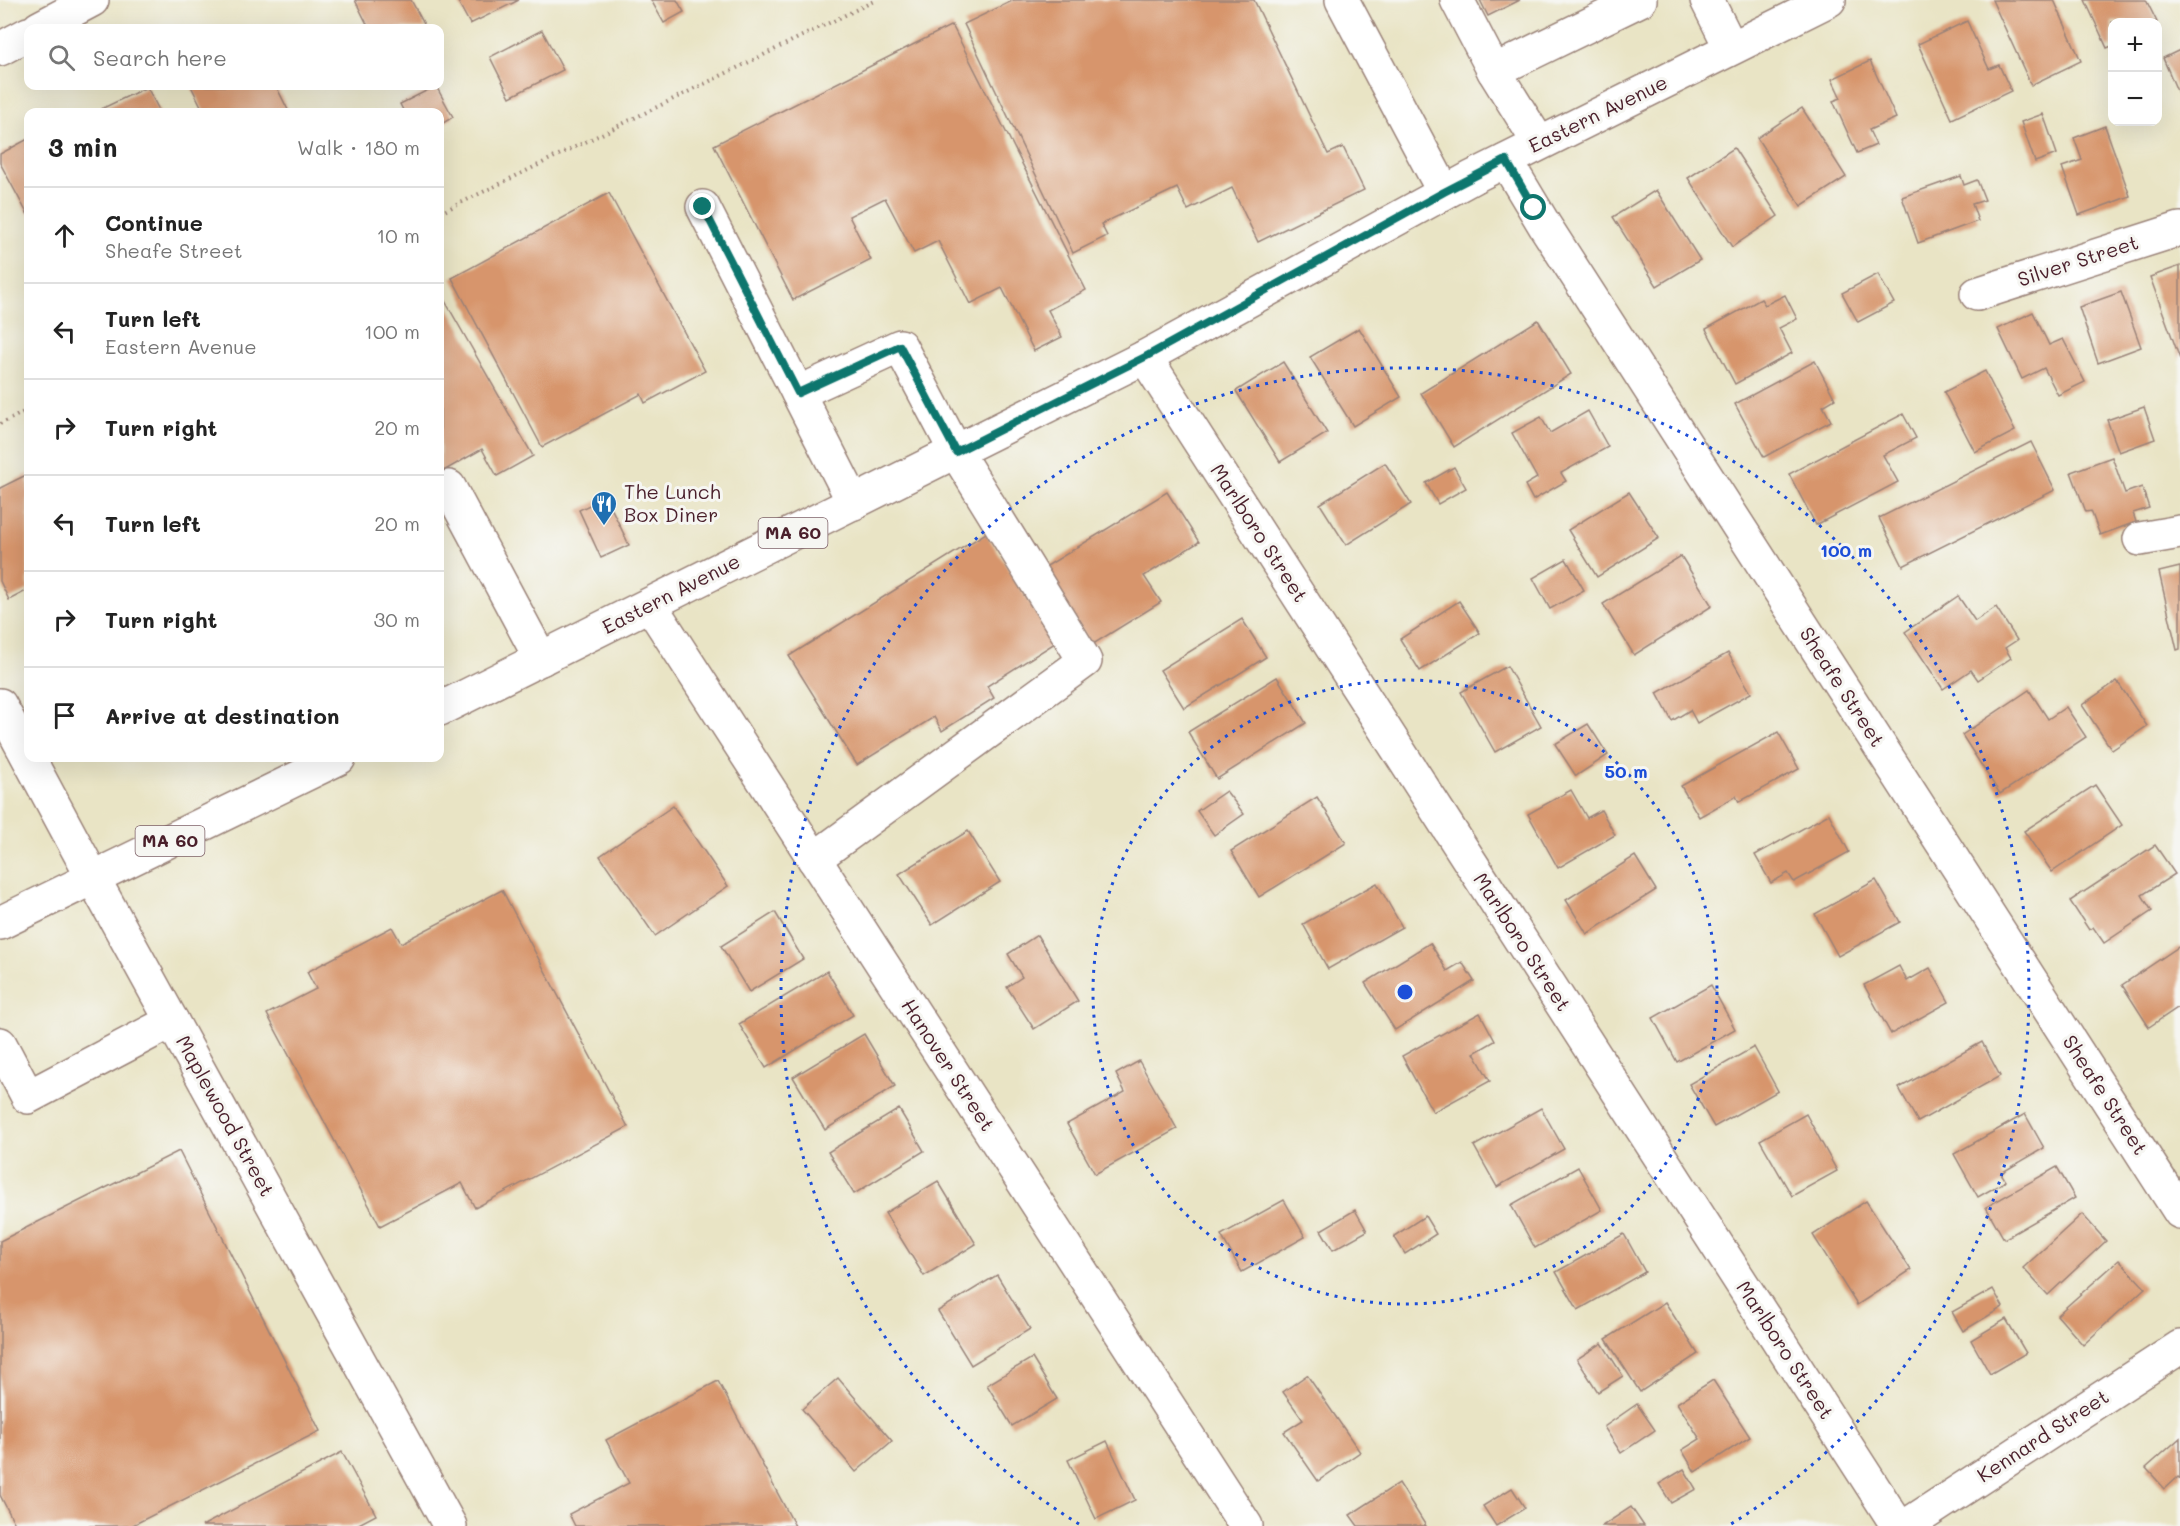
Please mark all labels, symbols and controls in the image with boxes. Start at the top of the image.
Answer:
map controls [2108,18,2162,126]
button: + [2108,18,2162,72]
search box [24,24,444,90]
icon: search [45,41,78,74]
text: Search here [93,43,227,72]
street label: Eastern Avenue [1524,68,1671,158]
button: − [2108,72,2162,126]
text: 3 min [48,130,117,164]
text: Walk · 180 m [297,134,420,160]
route end [689,193,715,219]
route start [1520,194,1546,220]
text: Continue [105,208,203,237]
icon: ahead [48,219,81,252]
text: 10 m [376,222,420,248]
street label: Silver Street [2014,228,2141,292]
text: Sheafe Street [105,237,243,263]
text: Turn left [105,304,201,333]
icon: left [48,315,81,348]
text: 100 m [364,318,420,344]
text: Eastern Avenue [105,333,257,359]
icon: right [48,411,81,444]
text: Turn right [105,413,217,442]
text: 20 m [374,414,420,440]
street label: Marlboro Street [1205,458,1314,607]
place label: The Lunch Box Diner [624,478,721,527]
restaurant icon: The Lunch Box Diner [589,489,619,527]
icon: left [48,507,81,540]
text: Turn left [105,509,201,538]
text: 20 m [374,510,420,536]
road number: MA 60 [758,518,828,548]
text: 100 m [1820,538,1872,562]
street label: Eastern Avenue [597,547,744,639]
icon: right [48,603,81,636]
text: Turn right [105,605,217,634]
text: 30 m [374,606,420,632]
street label: Sheafe Street [1794,622,1891,751]
icon: arrive [48,699,81,732]
text: Arrive at destination [105,701,340,730]
text: 50 m [1605,759,1647,783]
road number: MA 60 [136,826,204,856]
street label: Marlboro Street [1468,867,1577,1016]
centre of rings [1395,982,1415,1002]
street label: Hanover Street [896,993,1001,1136]
street label: Maplewood Street [171,1030,281,1201]
street label: Sheafe Street [2057,1030,2154,1159]
street label: Marlboro Street [1731,1275,1840,1424]
street label: Kennard Street [1972,1383,2113,1487]

